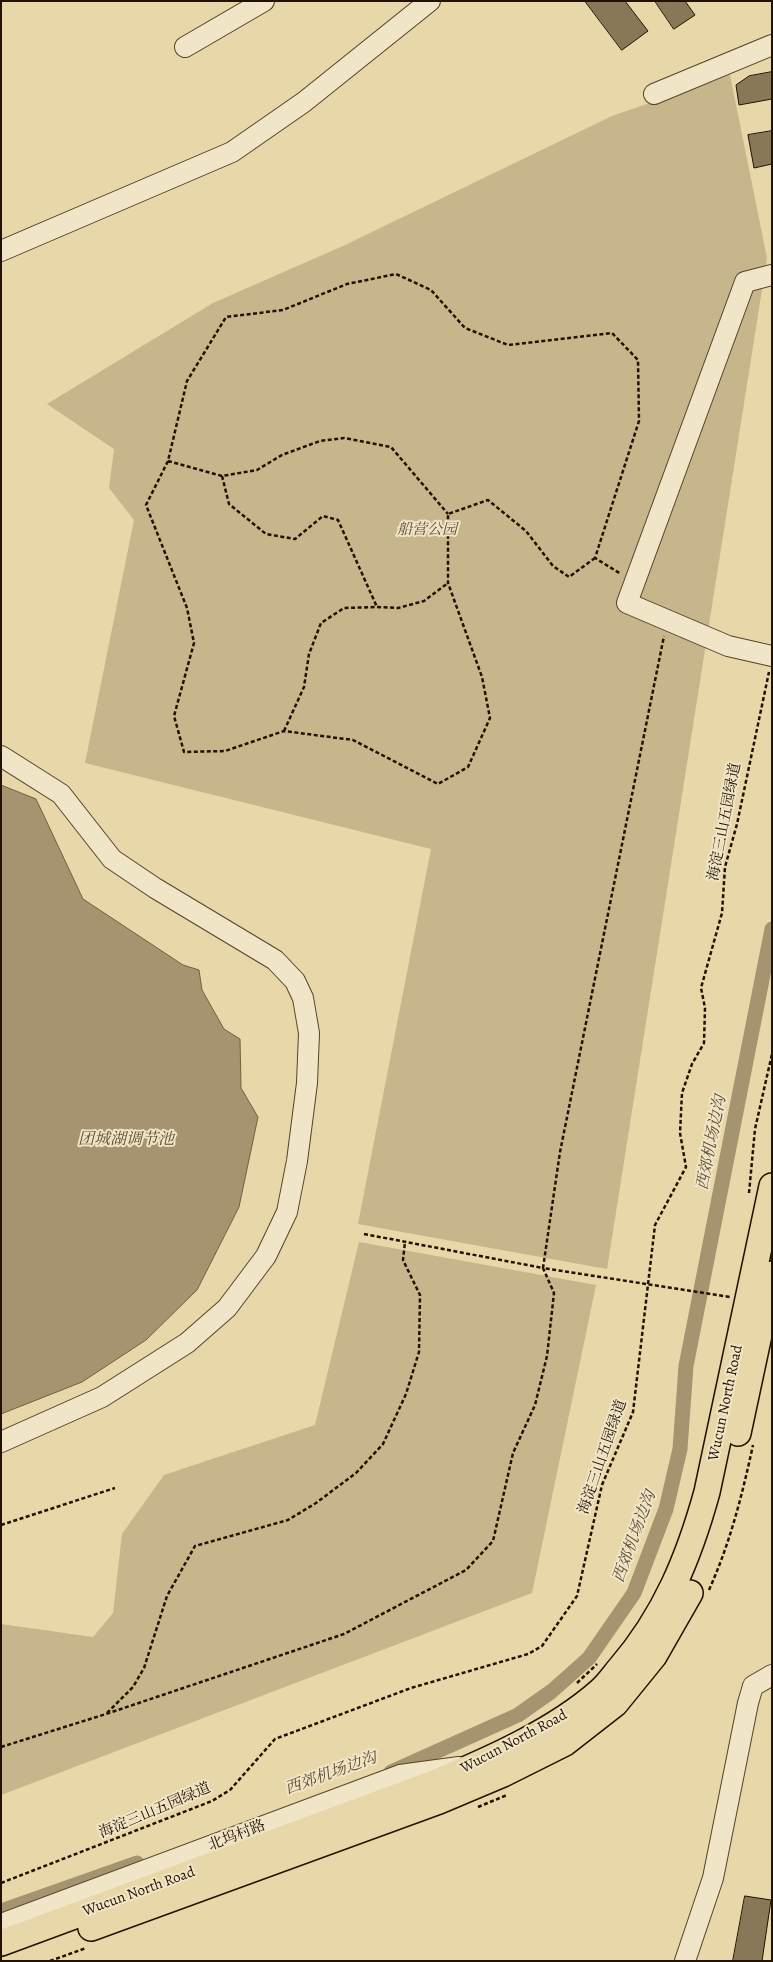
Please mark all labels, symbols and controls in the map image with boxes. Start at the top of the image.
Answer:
park label: 船营公园 [397,521,457,539]
street label: 海淀三山五园绿道 [705,761,745,883]
water label: 西郊机场边沟 [693,1094,731,1192]
water label: 团城湖调节池 [78,1130,174,1150]
street label: Wucun North Road [705,1343,747,1463]
street label: 海淀三山五园绿道 [575,1397,631,1517]
water label: 西郊机场边沟 [610,1489,660,1585]
street label: Wucun North Road [458,1706,570,1778]
water label: 西郊机场边沟 [283,1749,379,1799]
street label: 海淀三山五园绿道 [96,1779,214,1843]
street label: 北坞村路 [206,1817,268,1855]
street label: Wucun North Road [80,1863,198,1921]

